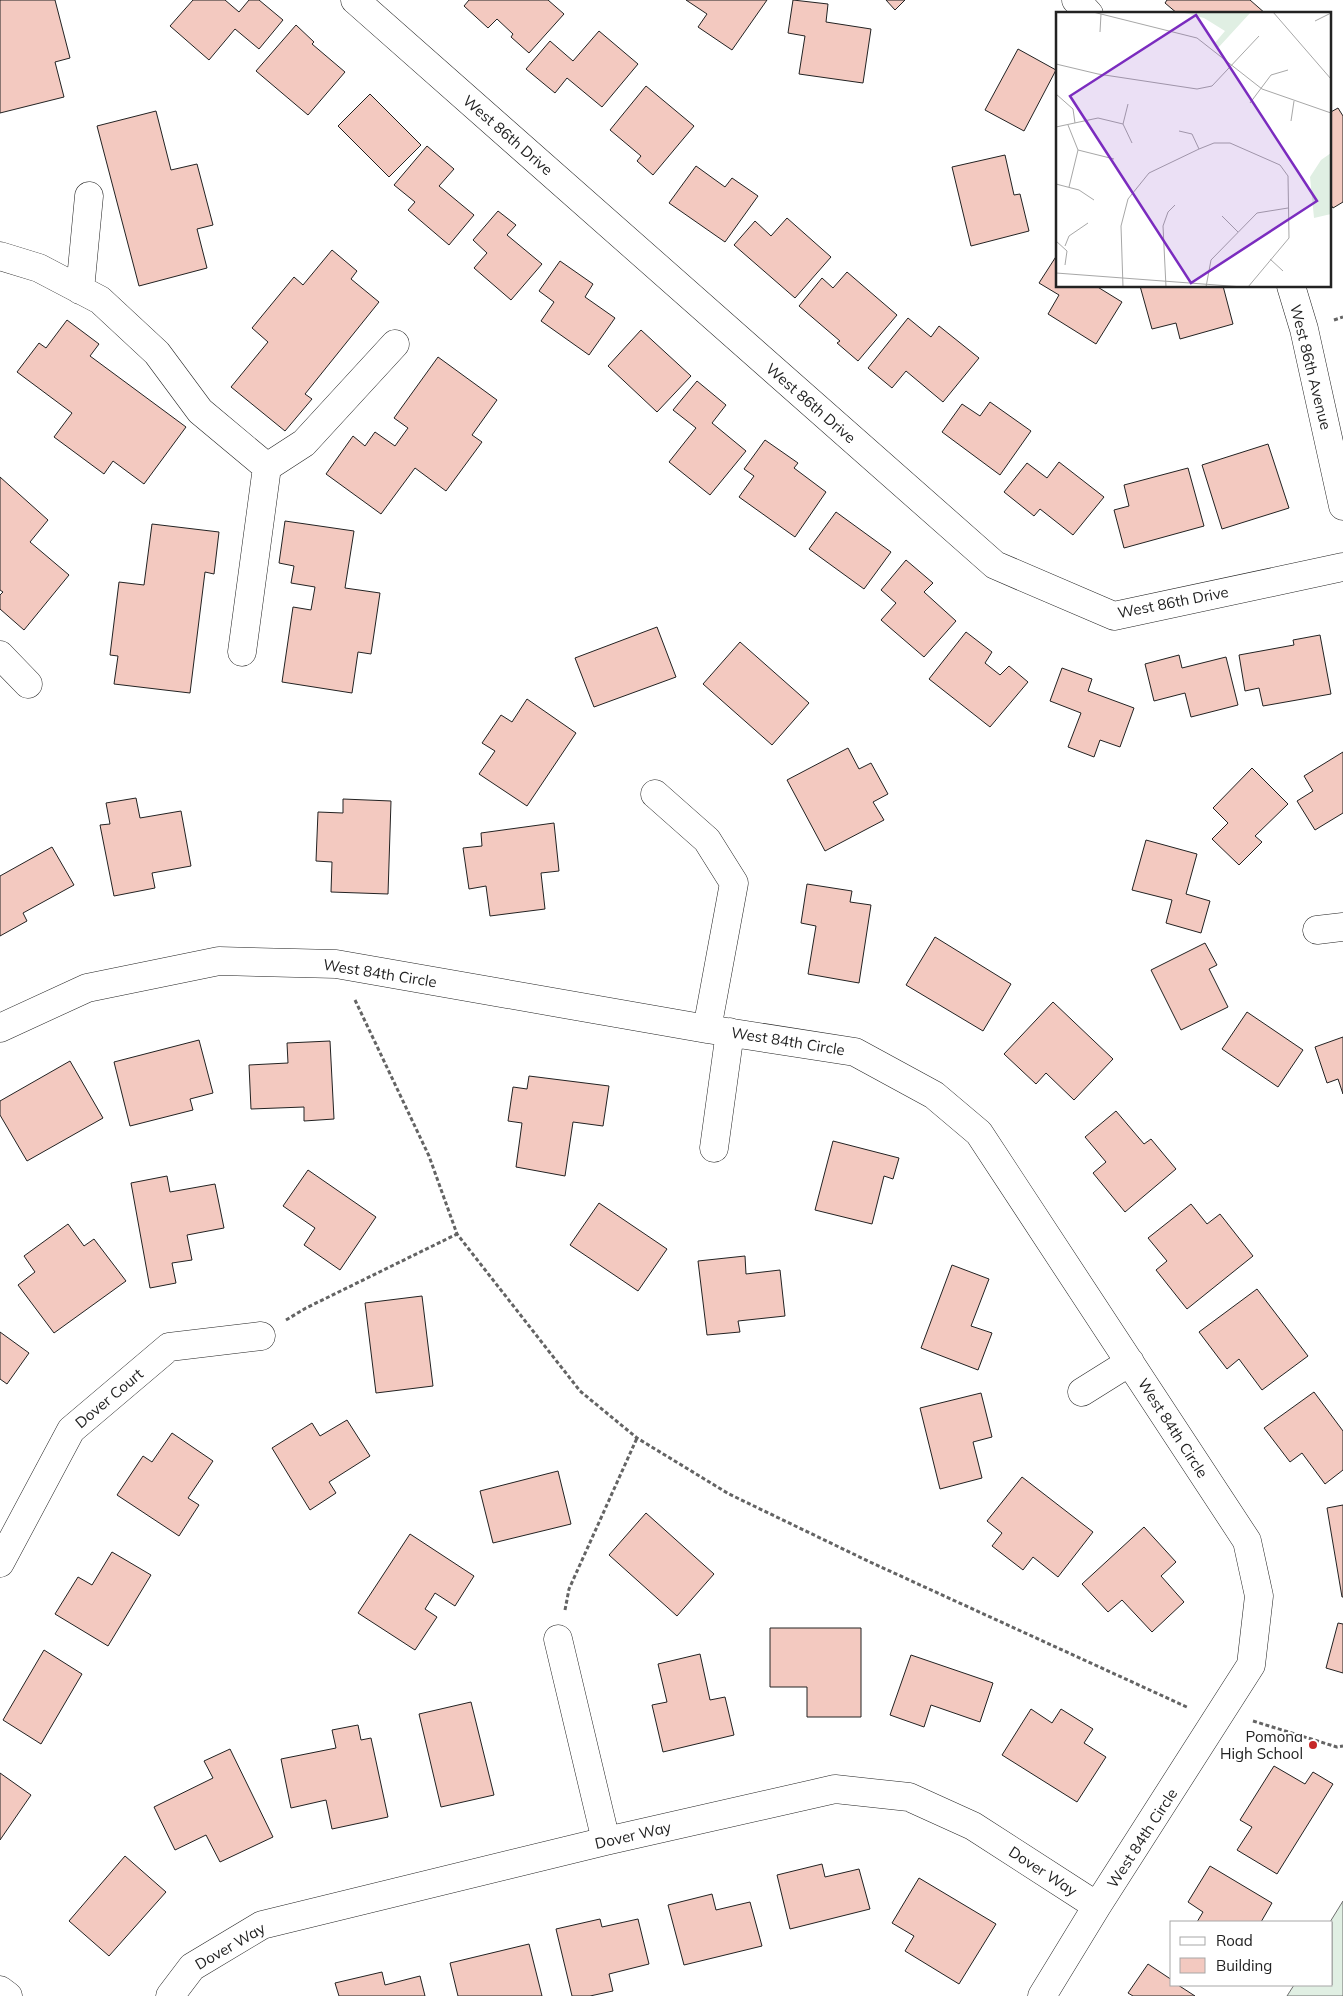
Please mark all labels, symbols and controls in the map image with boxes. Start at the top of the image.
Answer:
inset map [1056,12,1330,288]
street label: West 86th Drive [459,91,557,179]
street label: West 86th Avenue [1286,302,1336,432]
street label: West 86th Drive [762,359,860,447]
street label: West 86th Drive [1116,582,1230,622]
street label: West 84th Circle [322,955,438,991]
street label: West 84th Circle [730,1023,846,1059]
street label: Dover Court [71,1364,147,1432]
street label: West 84th Circle [1134,1375,1212,1481]
place label: Pomona High School [1220,1727,1303,1763]
marker: Pomona High School [1307,1739,1319,1751]
street label: West 84th Circle [1103,1785,1181,1891]
street label: Dover Way [593,1817,673,1853]
street label: Dover Way [1005,1842,1081,1900]
street label: Dover Way [192,1918,268,1974]
legend [1170,1921,1333,1986]
text: Road [1216,1931,1253,1950]
text: Building [1216,1956,1272,1975]

